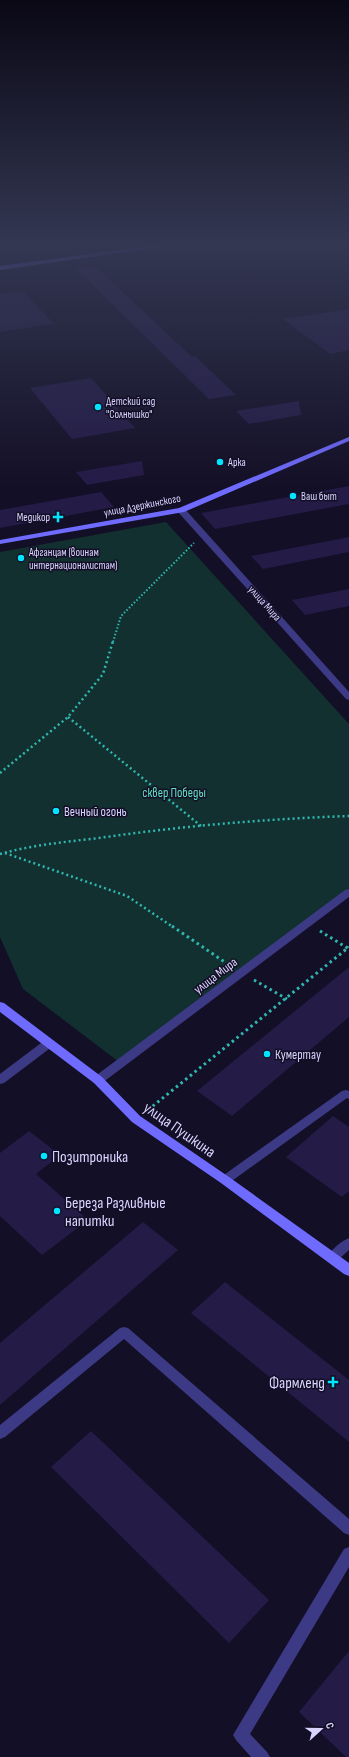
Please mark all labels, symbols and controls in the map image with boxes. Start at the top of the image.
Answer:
place label: Детский сад "Солнышко" [106,395,155,421]
marker: Детский сад "Солнышко" [93,402,103,412]
place label: Арка [227,456,246,469]
marker: Арка [215,457,225,467]
place label: Ваш быт [301,490,337,503]
marker: Ваш быт [288,491,298,501]
street label: улица Дзержинского [102,492,182,519]
place label: Медикор [17,511,50,524]
marker: Медикор [53,512,63,522]
place label: Афганцам (воинам интернационалистам) [28,546,118,572]
marker: Афганцам (воинам интернационалистам) [16,553,26,563]
street label: улица Мира [245,583,284,624]
park label: сквер Победы [142,785,206,801]
place label: Вечный огонь [64,804,127,820]
marker: Вечный огонь [51,806,61,816]
street label: улица Мира [190,954,241,998]
place label: Кумертау [275,1047,321,1063]
marker: Кумертау [262,1049,272,1059]
street label: улица Пушкина [139,1098,219,1162]
place label: Позитроника [52,1148,128,1167]
marker: Позитроника [39,1151,49,1161]
place label: Береза Разливные напитки [65,1194,166,1231]
marker: Береза Разливные напитки [52,1206,62,1216]
place label: Фармленд [269,1374,325,1393]
marker: Фармленд [328,1377,338,1387]
north arrow [301,1709,341,1749]
text: С [323,1721,337,1731]

